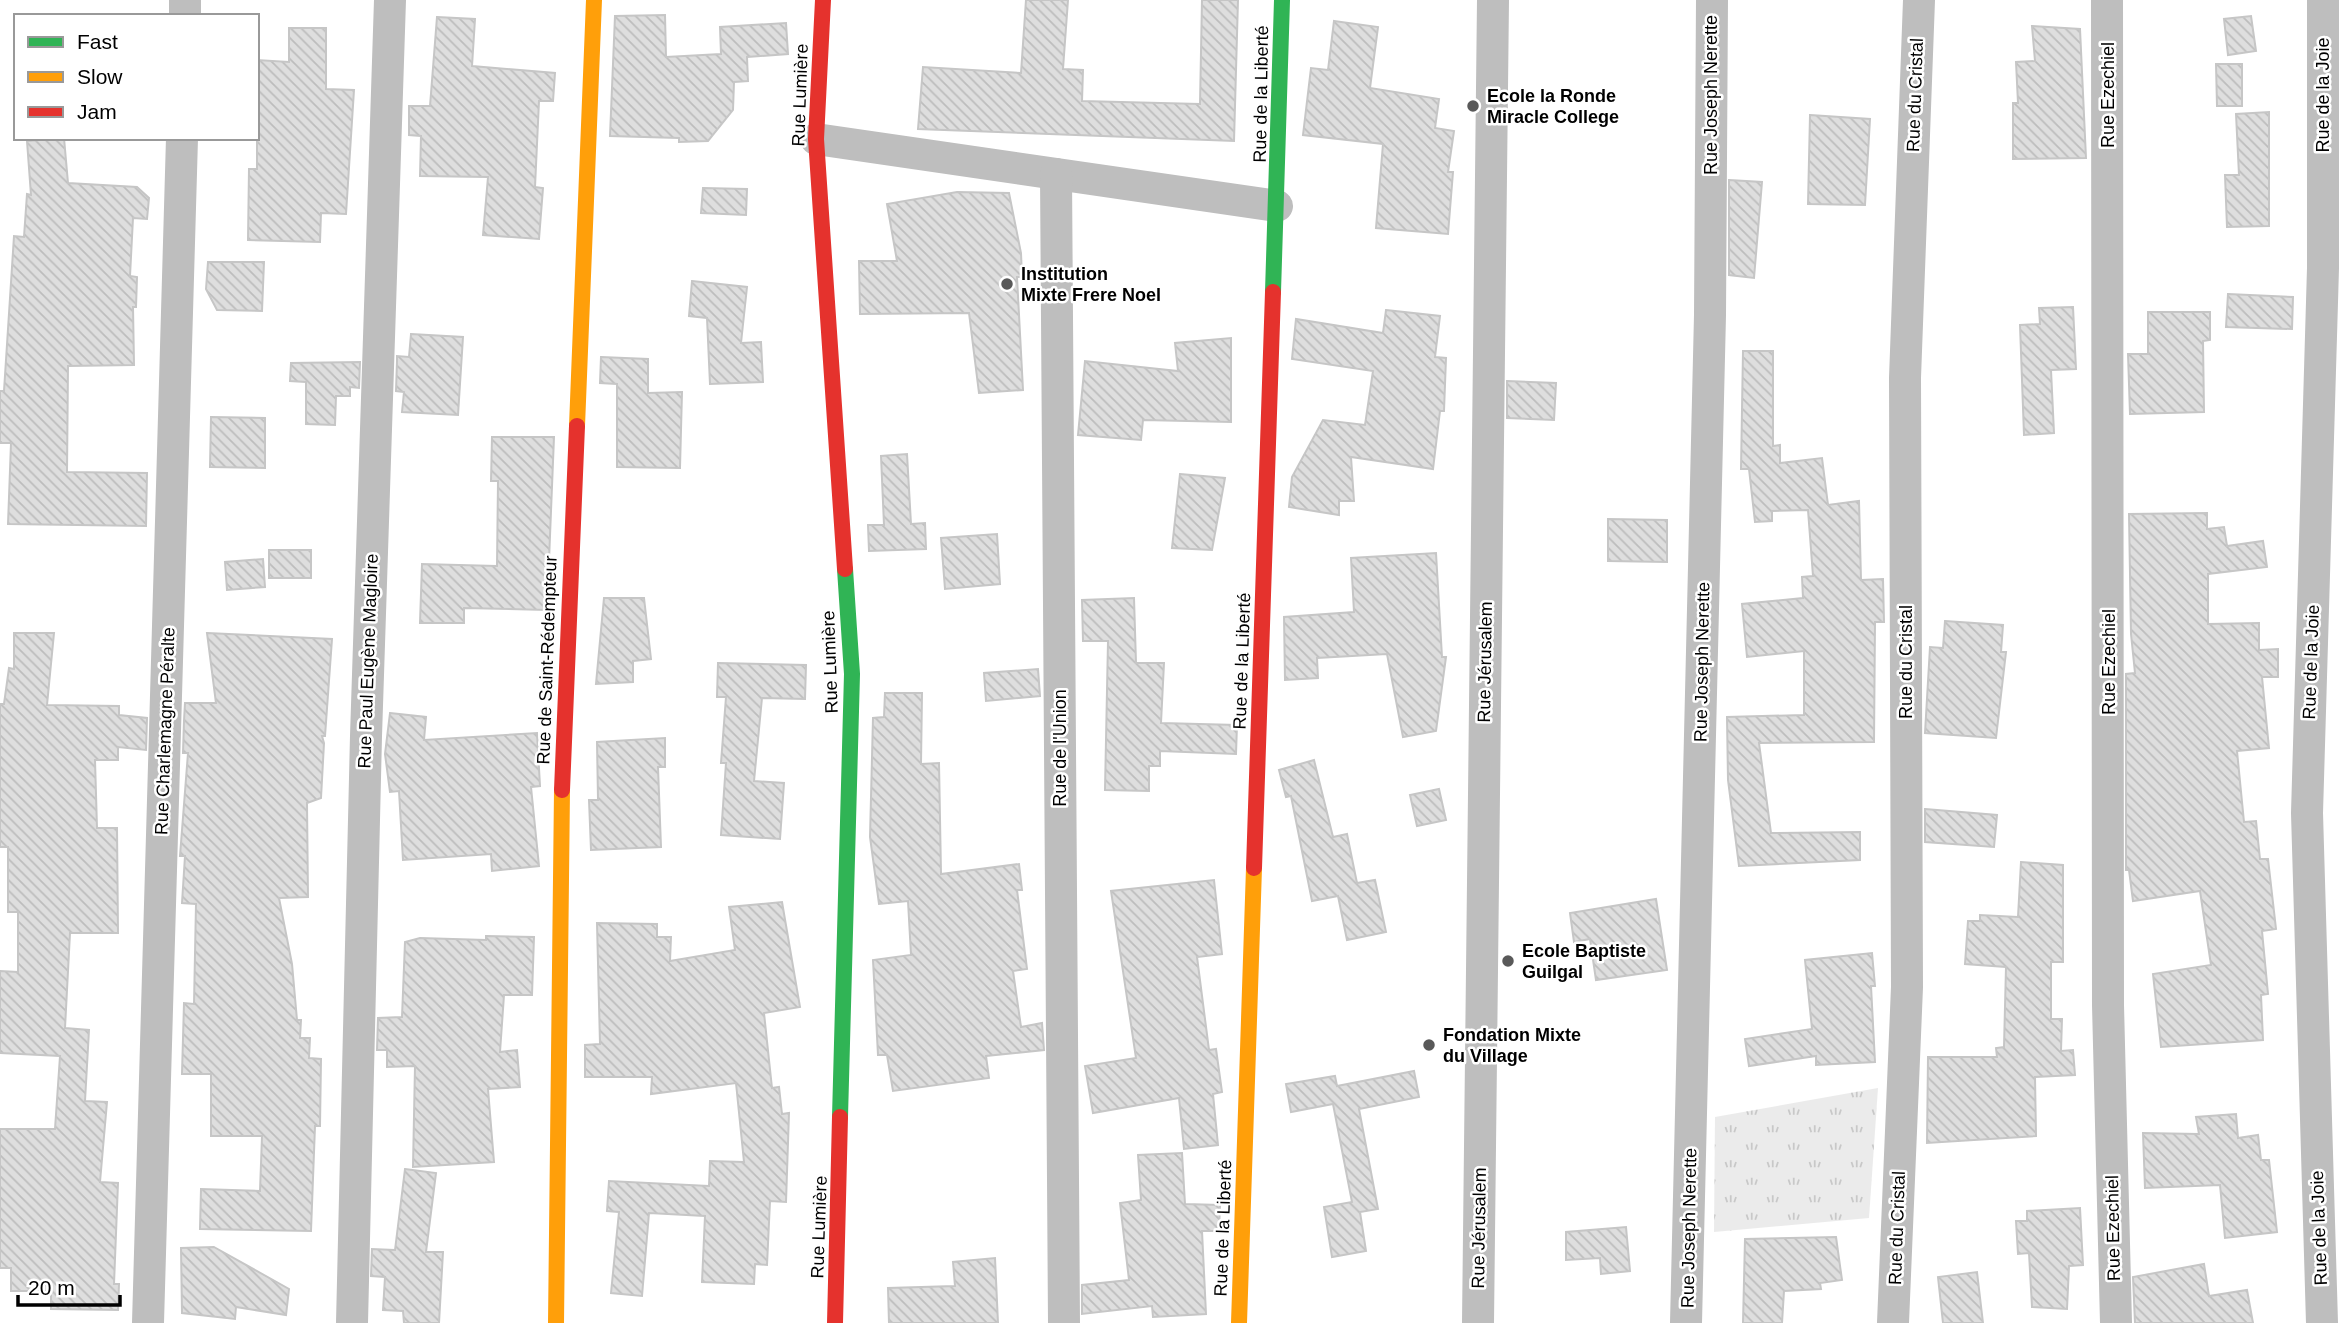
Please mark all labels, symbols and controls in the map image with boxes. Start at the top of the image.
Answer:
legend [14,14,259,140]
street label: Rue Joseph Nerette [1701,15,1721,175]
street label: Rue de la Liberté [1250,25,1272,163]
text: Fast [77,30,118,53]
street label: Rue de la Joie [2313,37,2333,153]
street label: Rue du Cristal [1903,38,1927,152]
street label: Rue Ezechiel [2098,42,2118,148]
street label: Rue Lumière [788,43,812,147]
text: Slow [77,65,123,88]
place label: Ecole la Ronde Miracle College [1487,86,1619,127]
marker: Ecole la Ronde Miracle College [1465,98,1481,114]
text: Jam [77,100,117,123]
place label: Institution Mixte Frere Noel [1021,264,1161,305]
marker: Institution Mixte Frere Noel [999,276,1015,292]
street label: Rue Paul Eugène Magloire [354,553,382,769]
street label: Rue de Saint-Rédempteur [533,555,561,765]
street label: Rue Joseph Nerette [1691,582,1713,742]
street label: Rue de la Liberté [1230,592,1254,730]
street label: Rue Jérusalem [1474,601,1496,723]
street label: Rue de la Joie [2299,604,2323,720]
street label: Rue du Cristal [1896,605,1916,719]
street label: Rue Ezechiel [2099,609,2119,715]
street label: Rue Lumière [818,610,842,714]
street label: Rue Charlemagne Péralte [151,627,179,835]
street label: Rue de l'Union [1050,689,1070,807]
place label: Ecole Baptiste Guilgal [1522,941,1646,982]
marker: Ecole Baptiste Guilgal [1500,953,1516,969]
place label: Fondation Mixte du Village [1443,1025,1581,1066]
marker: Fondation Mixte du Village [1421,1037,1437,1053]
street label: Rue Joseph Nerette [1678,1148,1700,1308]
street label: Rue de la Liberté [1211,1159,1235,1297]
street label: Rue Jérusalem [1468,1167,1490,1289]
street label: Rue de la Joie [2307,1170,2331,1286]
street label: Rue du Cristal [1885,1171,1909,1285]
street label: Rue Lumière [807,1175,831,1279]
street label: Rue Ezechiel [2102,1175,2124,1281]
scale bar [18,1264,119,1308]
text: 20 m [28,1276,75,1299]

